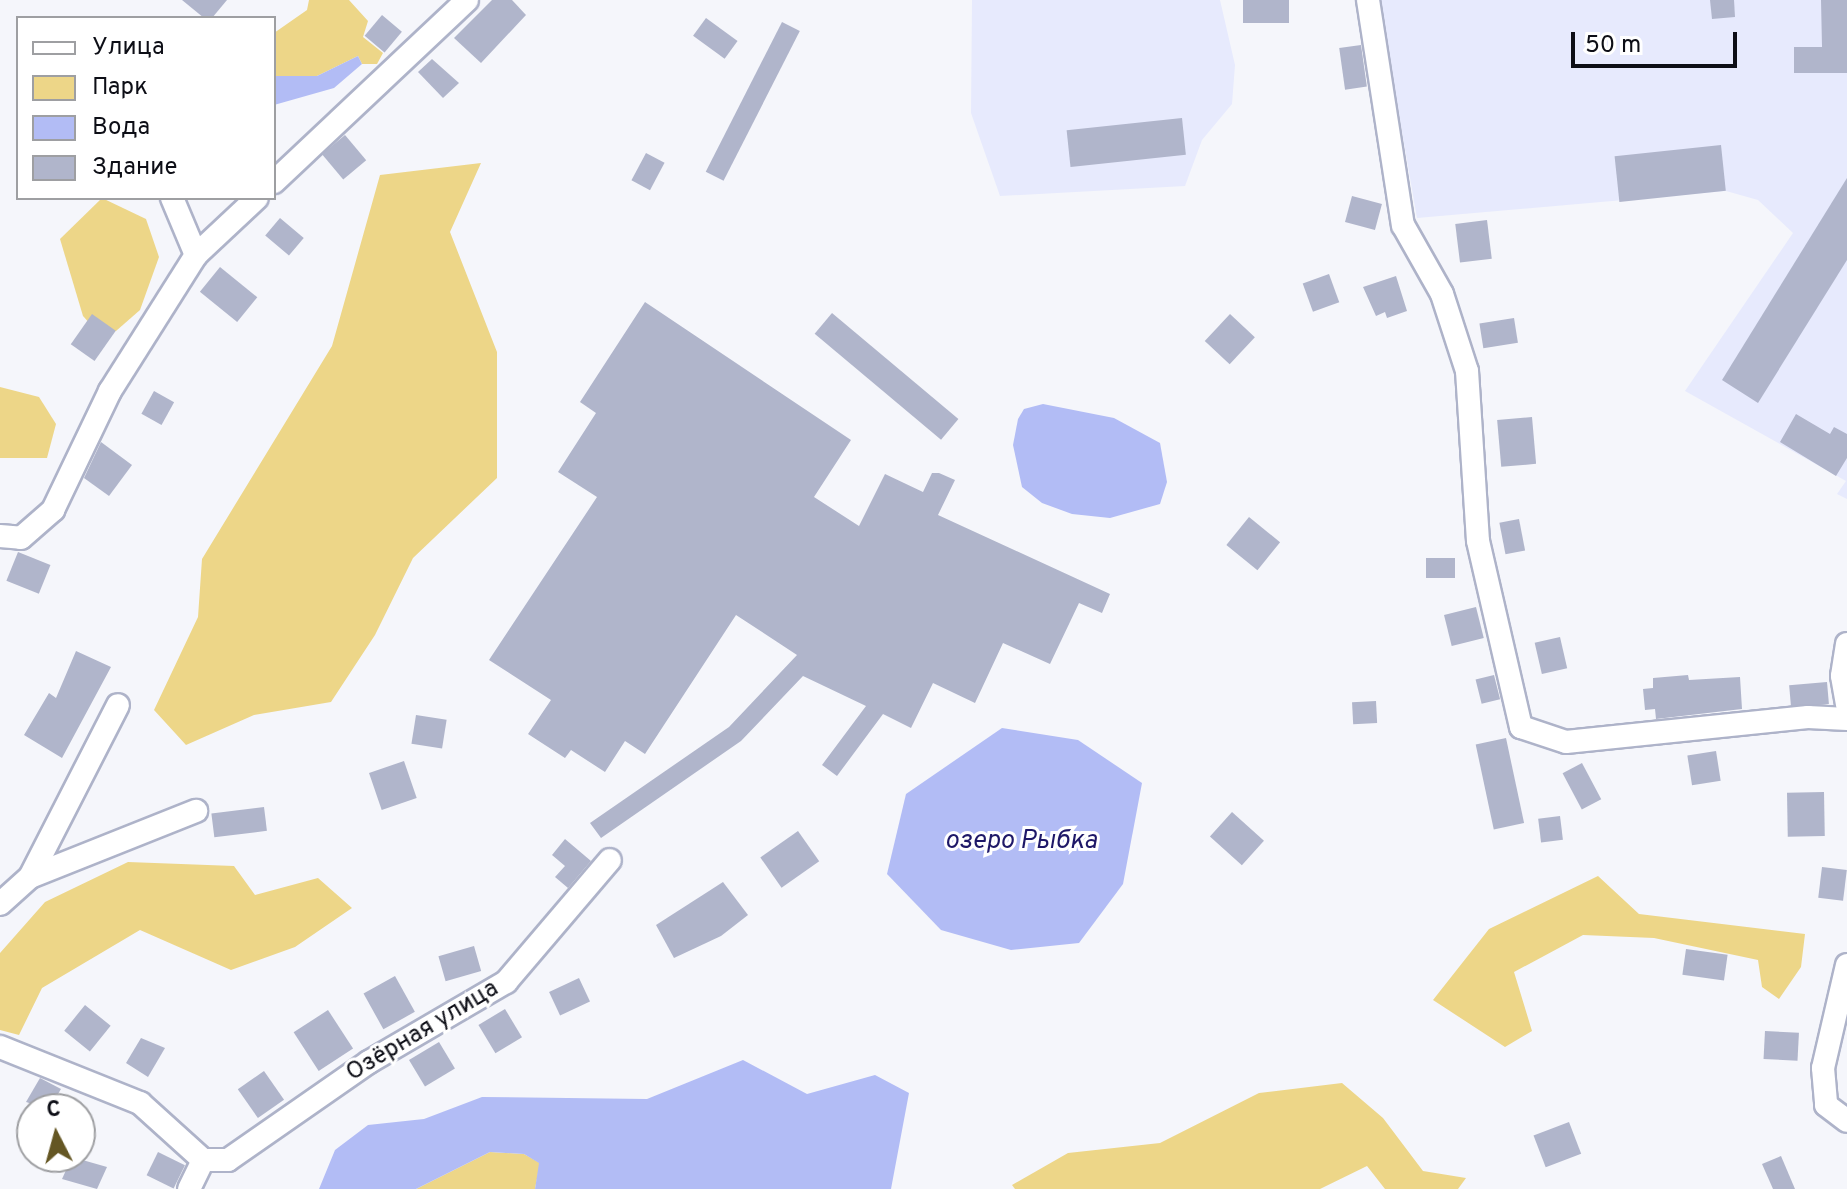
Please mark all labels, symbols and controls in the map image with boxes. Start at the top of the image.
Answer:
legend [16,16,276,200]
scale bar [1575,16,1741,66]
text: 50 m [1585,31,1641,61]
text: Улица [92,33,165,63]
text: Парк [92,73,148,103]
text: Вода [92,113,150,143]
text: Здание [92,153,178,183]
water label: озеро Рыбка [945,826,1097,858]
street label: Озёрная улица [342,975,504,1089]
north arrow [16,1093,96,1173]
text: С [45,1096,62,1125]

